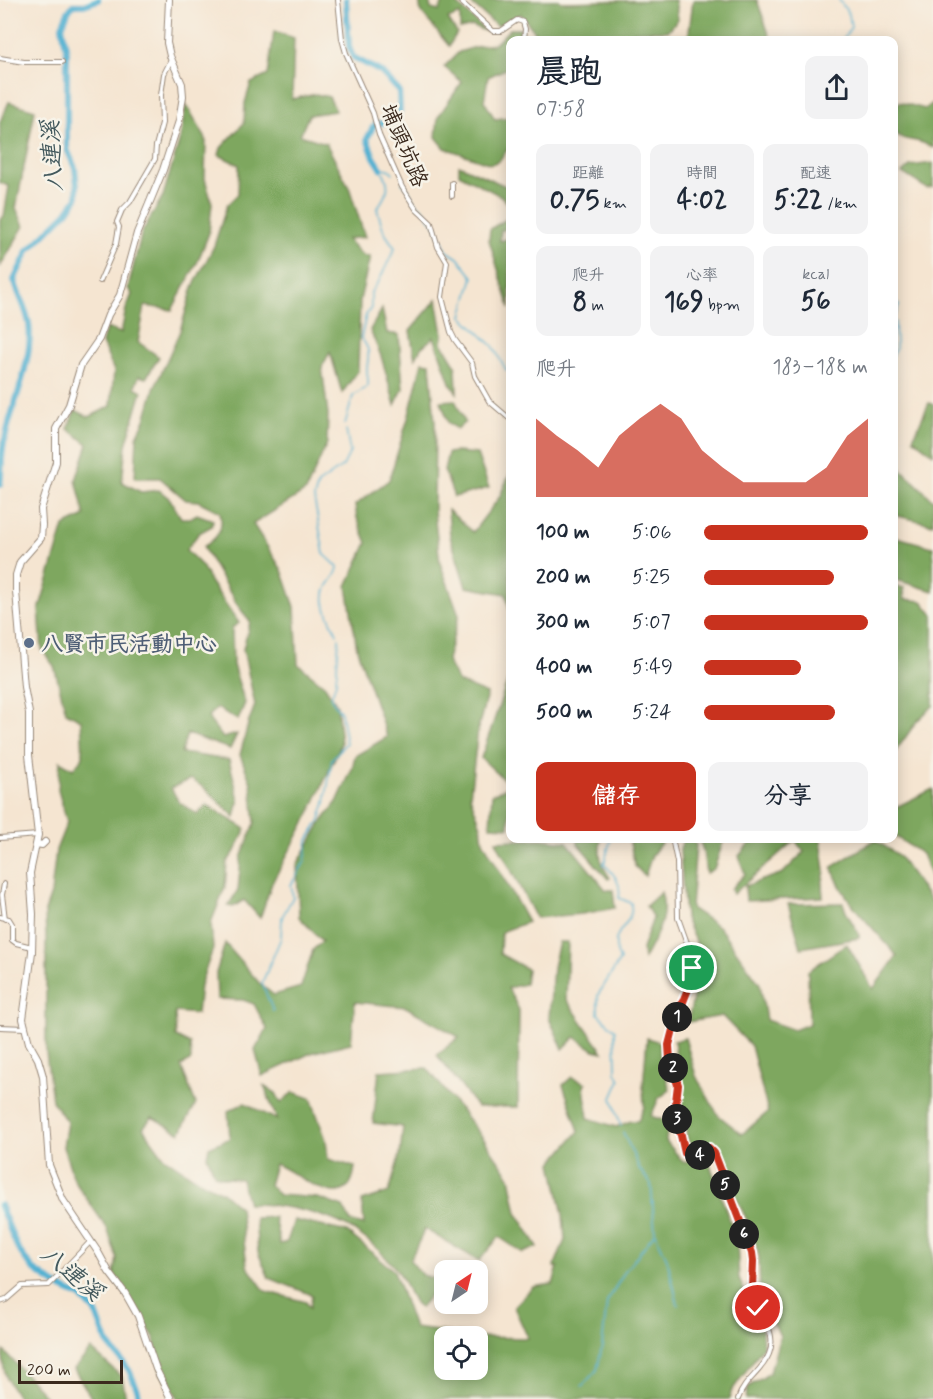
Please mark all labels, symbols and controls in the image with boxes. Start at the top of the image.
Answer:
text: 晨跑 [536,51,602,95]
button: share [805,56,868,119]
text: 07:58 [536,96,586,123]
street label: 埔頭坑路 [373,100,433,192]
water label: 八連溪 [35,117,71,193]
text: 距離 [572,163,604,184]
text: 時間 [686,163,718,184]
text: 配速 [800,163,832,184]
text: 0.75 [550,184,599,218]
text: 4:02 [677,184,727,218]
text: 5:22 [774,184,823,218]
text: km [599,193,627,214]
text: /km [823,193,857,214]
text: kcal [802,264,829,285]
text: 爬升 [572,265,604,286]
text: 心率 [686,265,718,286]
text: 56 [801,285,831,319]
text: 8 [572,286,587,320]
text: 169 [664,286,704,320]
text: m [587,295,604,316]
text: bpm [704,295,740,316]
text: 183–188 m [773,354,868,381]
text: 爬升 [536,356,576,383]
text: 100 m [536,519,590,546]
text: 5:06 [632,519,672,546]
text: 200 m [536,564,591,591]
text: 5:25 [632,564,670,591]
text: 300 m [536,609,590,636]
text: 5:07 [632,609,671,636]
place label: 八賢市民活動中心 [41,631,217,659]
marker: 八賢市民活動中心 [22,636,36,650]
text: 400 m [536,654,592,681]
text: 5:49 [632,654,673,681]
text: 500 m [536,699,593,726]
text: 5:24 [632,699,671,726]
button: 儲存 [536,762,696,831]
button: 分享 [708,762,868,831]
pin [666,942,717,993]
icon: arrive [675,951,708,984]
pin: 1 [662,1002,692,1032]
text: 1 [673,1006,681,1027]
pin: 2 [658,1053,688,1083]
text: 2 [669,1057,677,1078]
pin: 3 [662,1104,692,1134]
text: 3 [673,1108,681,1129]
pin: 4 [685,1140,715,1170]
text: 4 [695,1144,705,1165]
pin: 5 [710,1170,740,1200]
text: 5 [720,1174,730,1195]
pin: 6 [729,1219,759,1249]
text: 6 [740,1223,748,1244]
water label: 八連溪 [33,1239,110,1310]
north arrow [434,1260,488,1314]
map controls [434,1260,488,1380]
pin [732,1282,783,1333]
icon: check [741,1291,774,1324]
button: locate [434,1326,488,1380]
scale bar [18,1357,123,1384]
text: 200 m [27,1360,71,1381]

